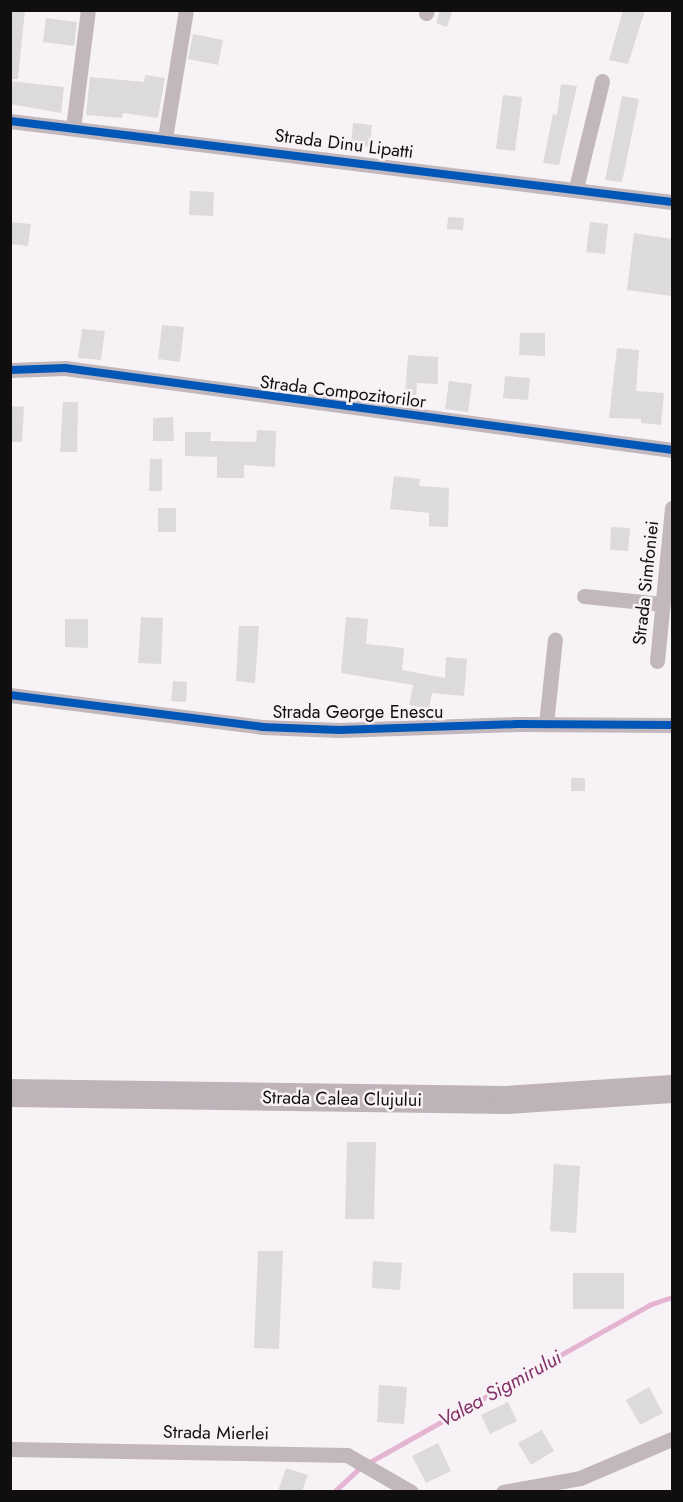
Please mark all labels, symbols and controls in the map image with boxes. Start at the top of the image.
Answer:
street label: Strada Dinu Lipatti [273,125,415,163]
street label: Strada Compozitorilor [259,371,427,413]
street label: Strada Simfoniei [629,520,663,646]
street label: Strada George Enescu [272,701,444,723]
street label: Strada Calea Clujului [262,1087,422,1111]
water label: Valea Sigmirului [434,1345,566,1433]
street label: Strada Mierlei [163,1421,269,1445]

